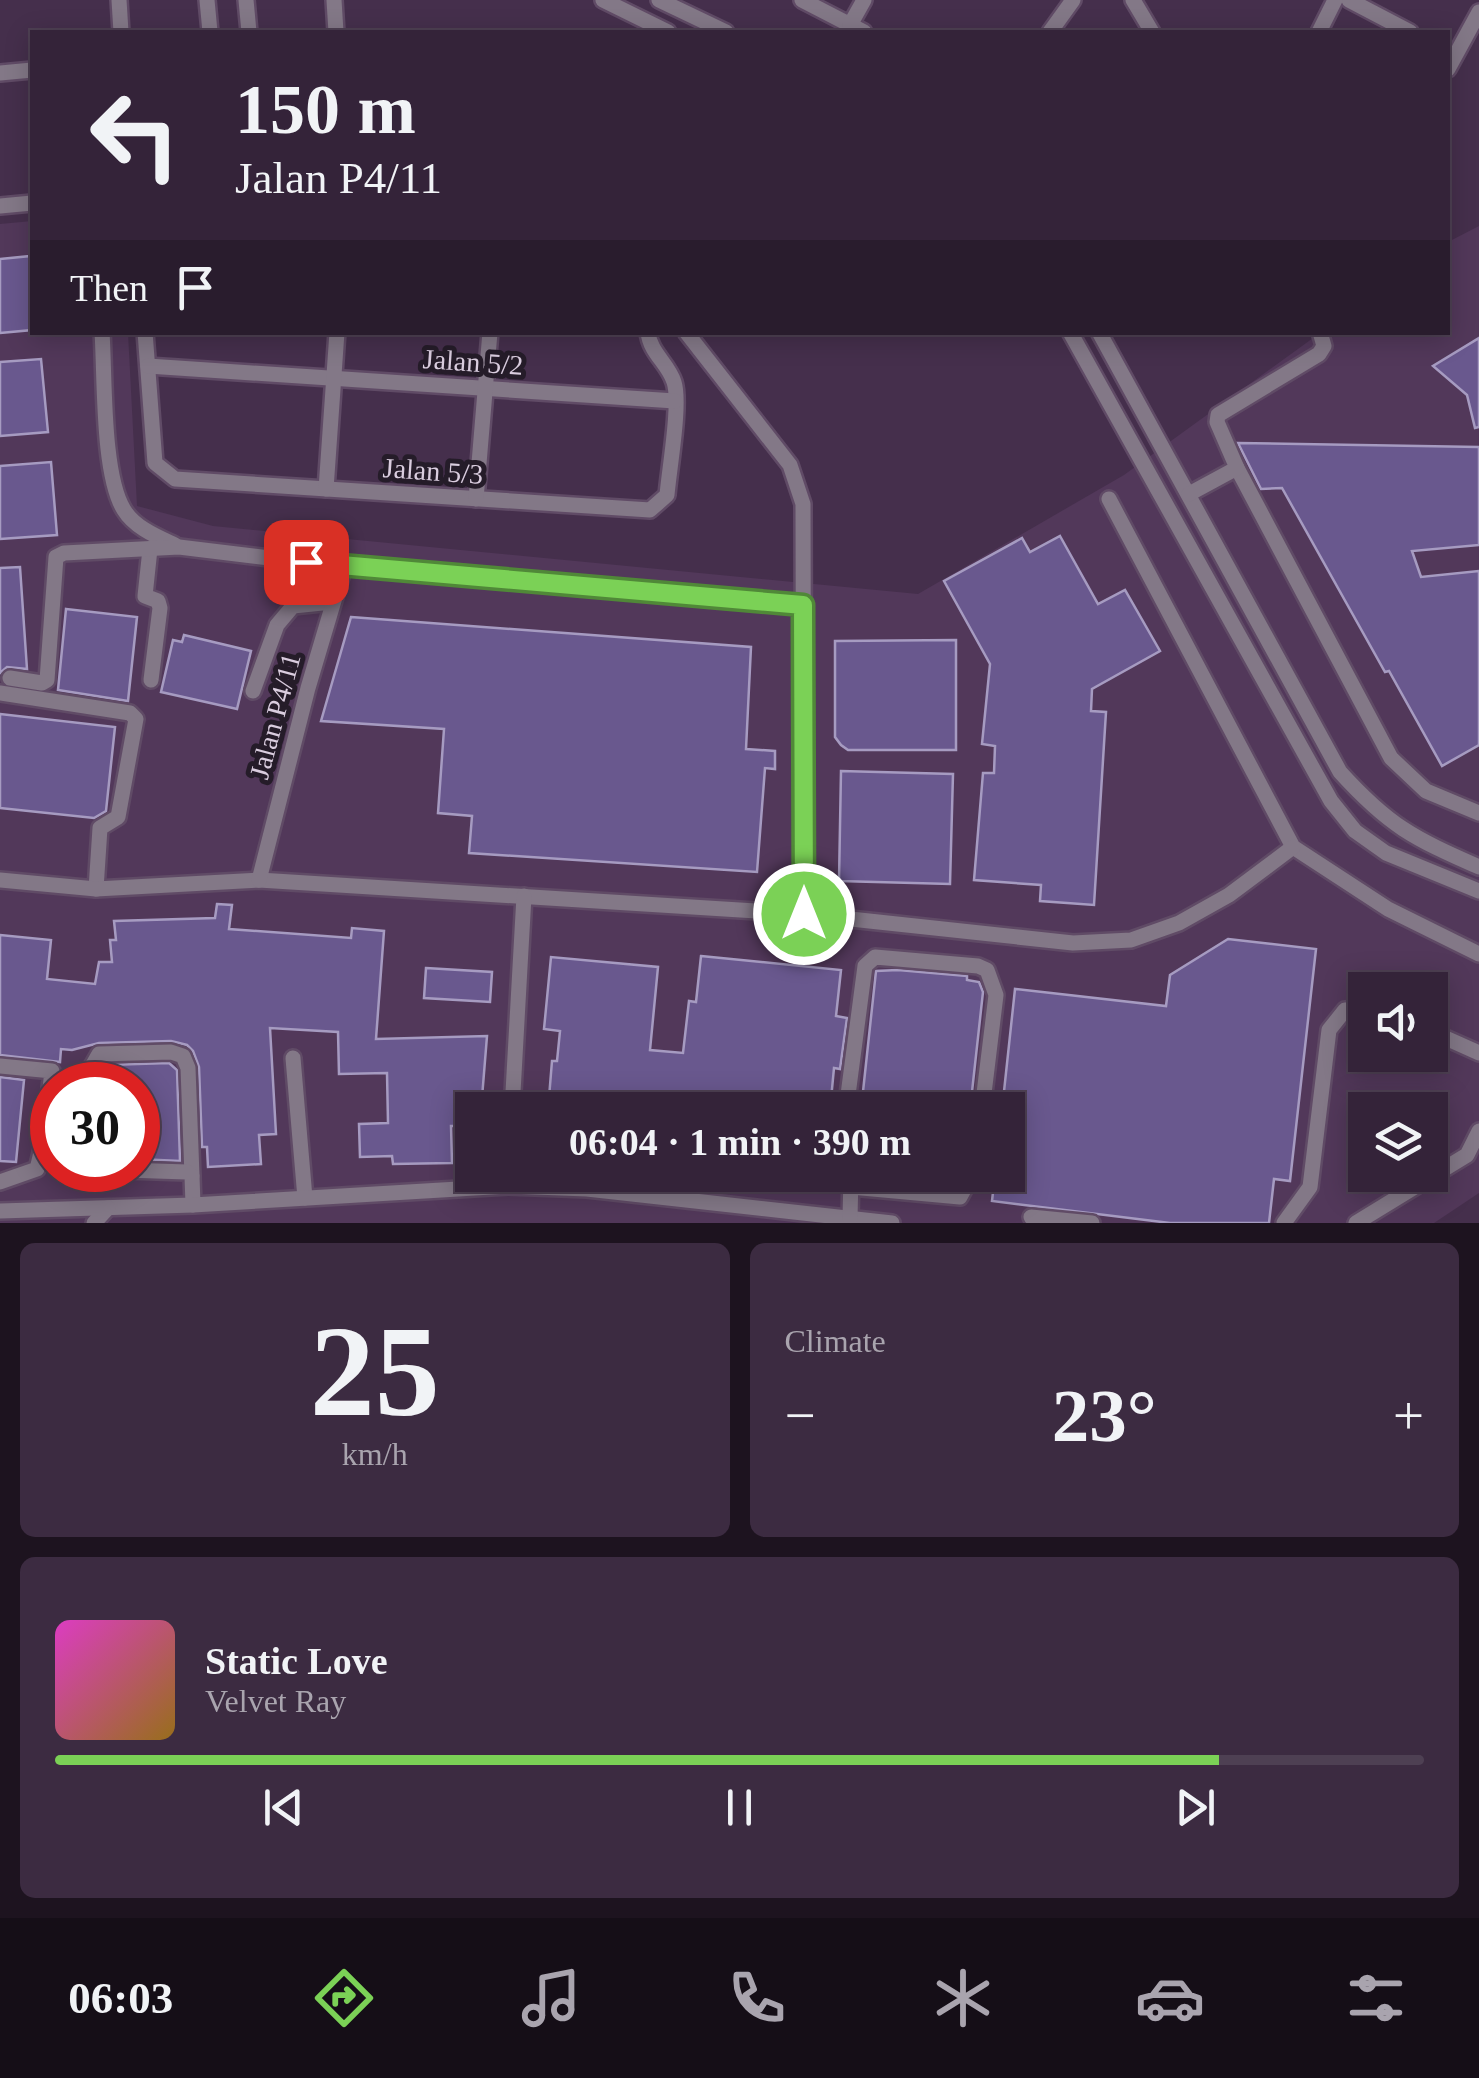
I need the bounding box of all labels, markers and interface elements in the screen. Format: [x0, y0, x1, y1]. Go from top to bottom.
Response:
icon: left [70, 70, 200, 200]
text: 150 m [235, 71, 416, 148]
text: Jalan P4/11 [235, 153, 442, 203]
icon: arrive [168, 260, 223, 315]
text: Then [70, 267, 148, 309]
street label: Jalan 5/2 [422, 343, 524, 381]
street label: Jalan 5/3 [382, 452, 484, 490]
pin [264, 520, 349, 605]
icon: arrive [279, 535, 334, 590]
street label: Jalan P4/11 [243, 650, 307, 782]
position arrow [752, 862, 856, 966]
map controls [1348, 972, 1448, 1192]
button: sound [1348, 972, 1448, 1072]
speed limit sign: 30 [30, 1062, 160, 1192]
button: layers [1348, 1092, 1448, 1192]
text: 06:04 · 1 min · 390 m [569, 1121, 911, 1163]
text: 25 [310, 1299, 440, 1443]
text: Climate [785, 1323, 886, 1359]
text: 23° [1052, 1374, 1157, 1457]
text: − [785, 1385, 816, 1446]
text: + [1393, 1385, 1424, 1446]
text: km/h [342, 1436, 408, 1472]
text: Static Love [205, 1640, 388, 1682]
text: Velvet Ray [205, 1683, 346, 1719]
icon: previous [256, 1780, 311, 1835]
icon: pause [712, 1780, 767, 1835]
icon: next [1168, 1780, 1223, 1835]
icon: directions [309, 1963, 379, 2033]
icon: music [516, 1963, 586, 2033]
icon: phone [722, 1963, 792, 2033]
icon: climate [928, 1963, 998, 2033]
icon: car [1135, 1963, 1205, 2033]
icon: filters [1341, 1963, 1411, 2033]
text: 06:03 [68, 1973, 173, 2023]

